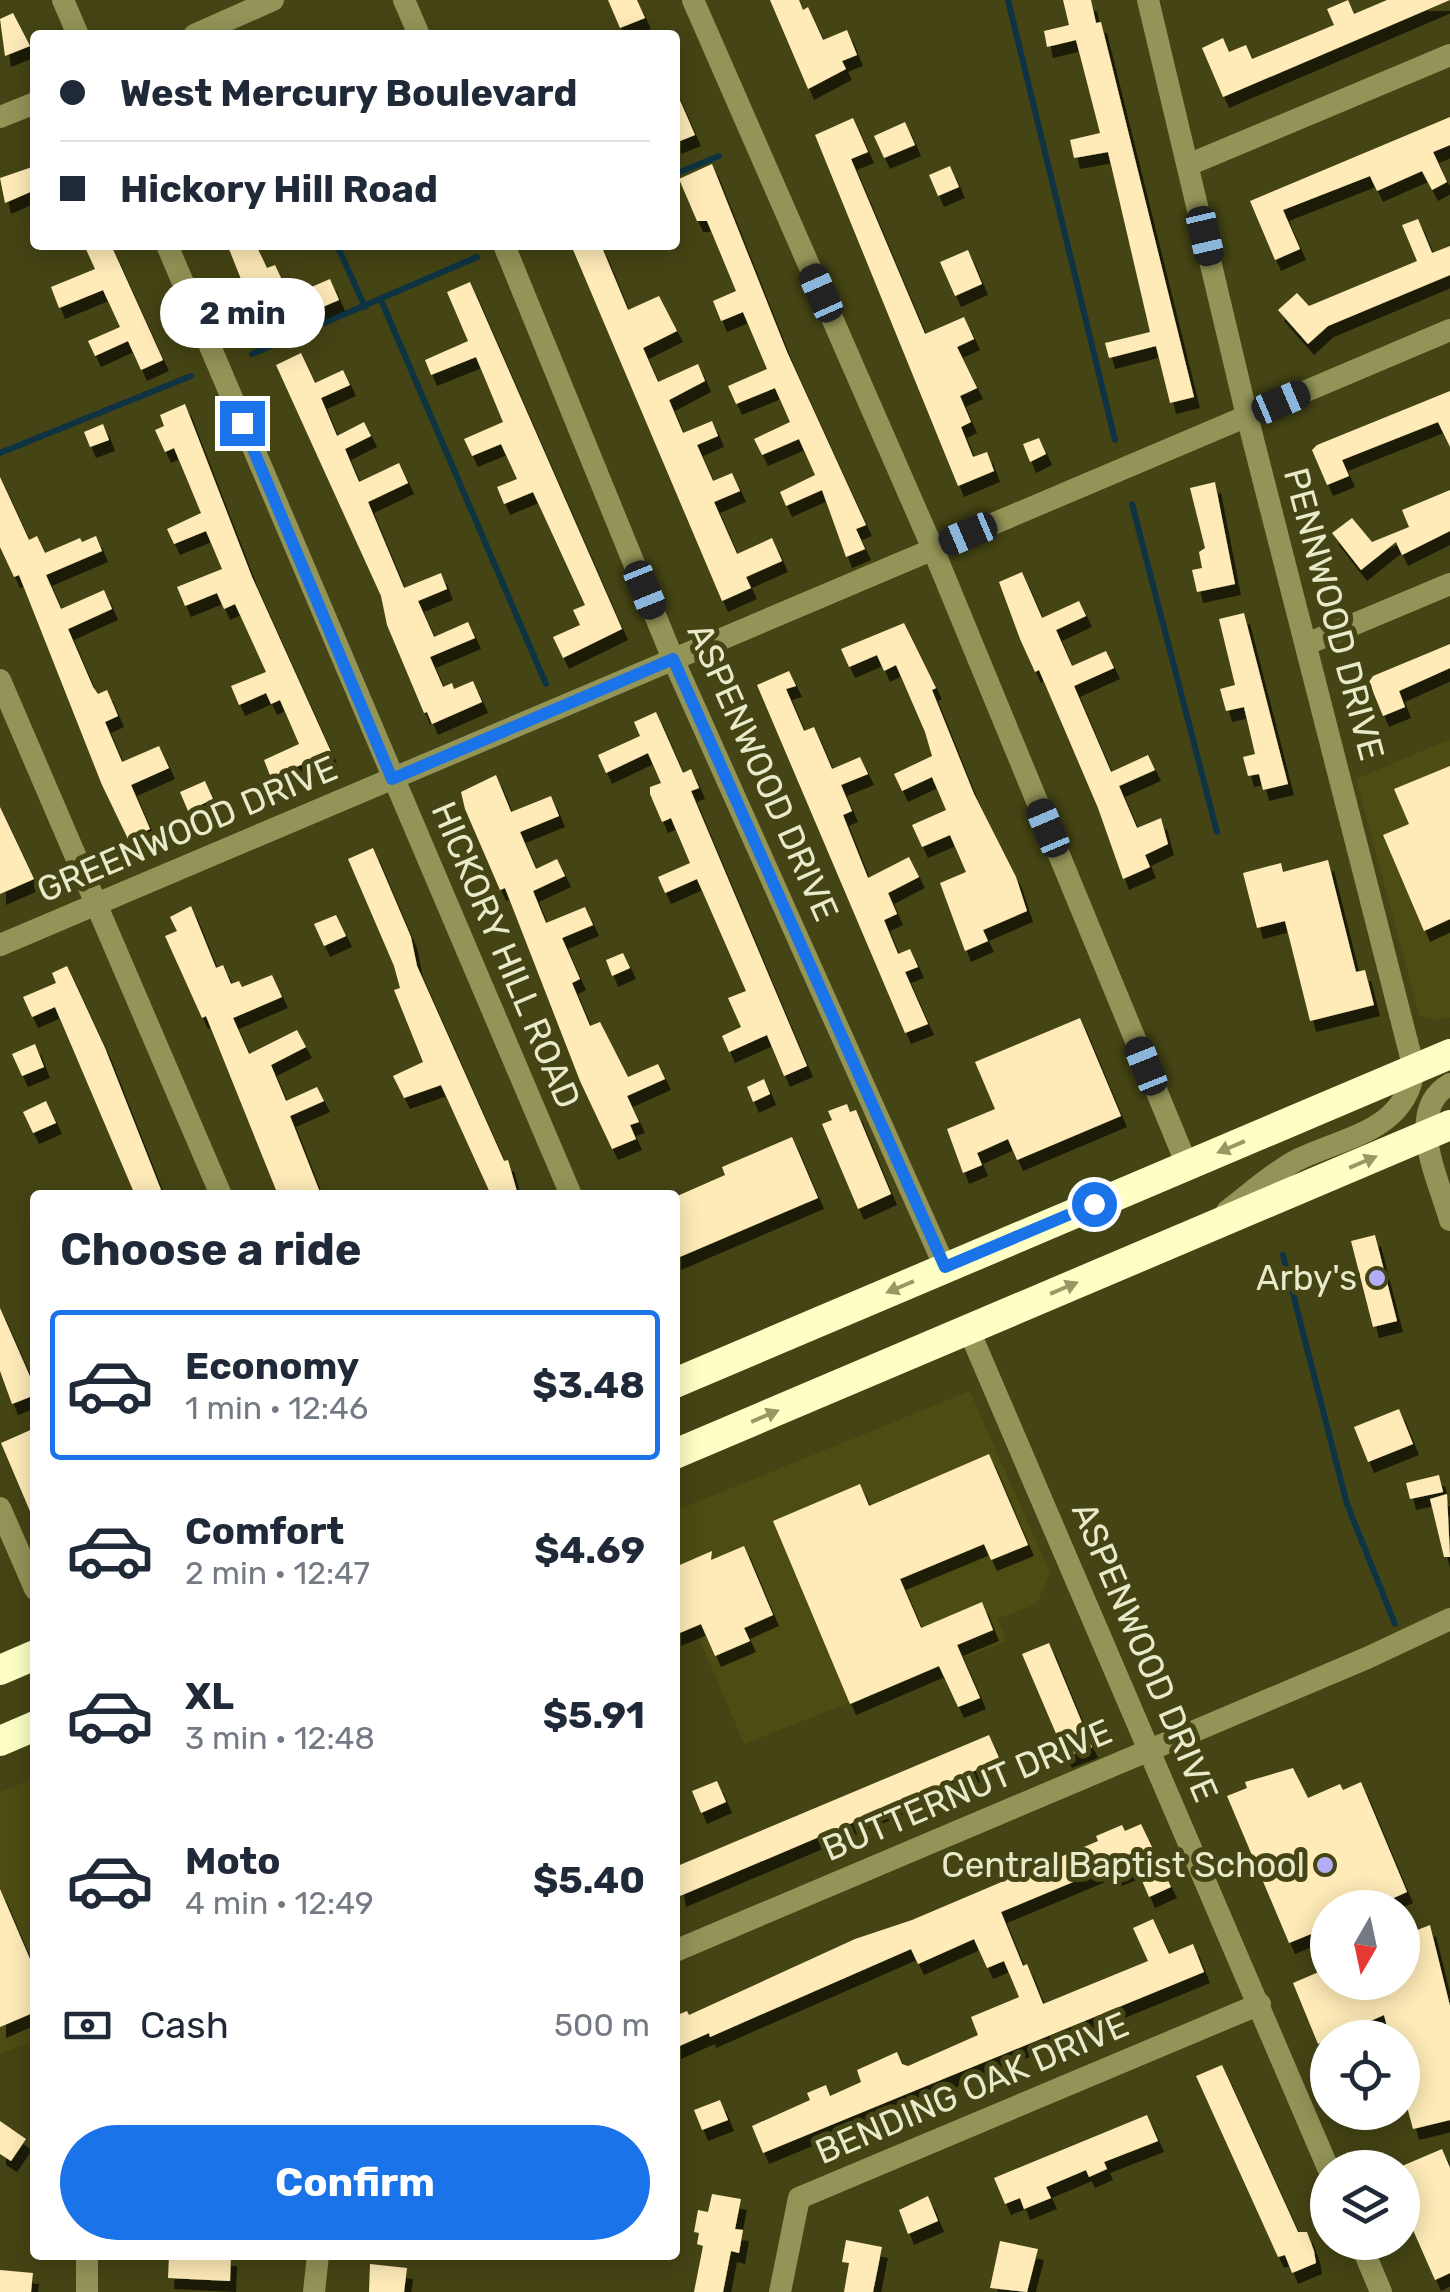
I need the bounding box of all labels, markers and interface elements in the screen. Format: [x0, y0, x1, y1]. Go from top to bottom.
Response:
text: West Mercury Boulevard [120, 70, 577, 116]
text: Hickory Hill Road [120, 166, 438, 212]
car [1184, 203, 1226, 269]
car [795, 259, 847, 327]
callout: 2 min [160, 278, 324, 348]
text: 2 min [199, 294, 286, 332]
car [1248, 376, 1314, 428]
route end [220, 401, 265, 446]
street label: PENNWOOD DRIVE [1275, 463, 1393, 765]
car [935, 508, 1001, 560]
car [620, 557, 670, 623]
street label: ASPENWOOD DRIVE [678, 617, 848, 927]
street label: GREENWOOD DRIVE [31, 747, 343, 911]
street label: HICKORY HILL ROAD [422, 795, 590, 1115]
car [1022, 795, 1074, 861]
car [1121, 1033, 1171, 1099]
one-way arrow [1216, 1139, 1246, 1155]
one-way arrow [1348, 1154, 1378, 1170]
route start [1072, 1182, 1117, 1227]
text: Choose a ride [60, 1223, 362, 1276]
place label: Arby's [1256, 1257, 1357, 1299]
marker: Arby's [1366, 1267, 1388, 1289]
one-way arrow [885, 1279, 915, 1295]
one-way arrow [1049, 1280, 1079, 1296]
icon: car [65, 1340, 155, 1430]
text: Economy [185, 1343, 359, 1389]
text: $3.48 [532, 1362, 645, 1408]
text: 1 min · 12:46 [185, 1389, 368, 1427]
one-way arrow [750, 1408, 780, 1424]
street label: ASPENWOOD DRIVE [1063, 1496, 1227, 1808]
icon: car [65, 1505, 155, 1595]
text: Comfort [185, 1508, 344, 1554]
text: $4.69 [534, 1527, 645, 1573]
text: 2 min · 12:47 [185, 1554, 370, 1592]
icon: car [65, 1670, 155, 1760]
text: XL [185, 1673, 234, 1719]
text: $5.91 [543, 1692, 645, 1738]
street label: BUTTERNUT DRIVE [816, 1710, 1118, 1870]
text: 3 min · 12:48 [185, 1719, 375, 1757]
icon: car [65, 1835, 155, 1925]
text: Moto [185, 1838, 281, 1884]
place label: Central Baptist School [941, 1844, 1305, 1886]
marker: Central Baptist School [1314, 1854, 1336, 1876]
text: $5.40 [533, 1857, 645, 1903]
text: 4 min · 12:49 [185, 1884, 374, 1922]
north arrow [1310, 1890, 1420, 2000]
map controls [1310, 1890, 1420, 2260]
icon: cash [60, 1998, 115, 2053]
text: Cash [140, 2002, 229, 2048]
street label: BENDING OAK DRIVE [809, 2003, 1135, 2173]
text: 500 m [554, 2006, 650, 2044]
button: locate [1310, 2020, 1420, 2130]
button: Confirm [60, 2125, 650, 2240]
button: layers [1310, 2150, 1420, 2260]

